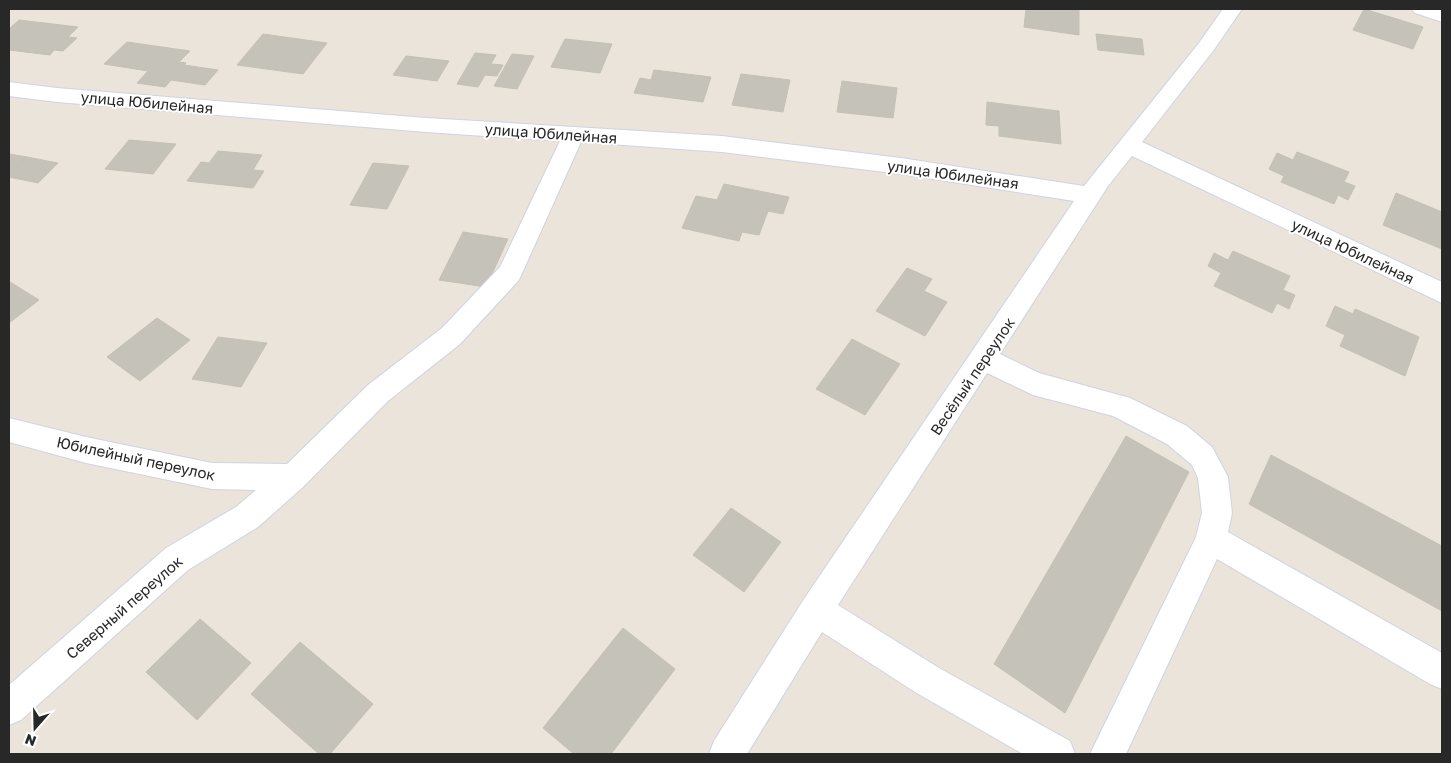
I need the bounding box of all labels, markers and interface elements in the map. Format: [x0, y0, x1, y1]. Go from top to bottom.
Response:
street label: улица Юбилейная [80, 87, 214, 117]
street label: улица Юбилейная [484, 119, 618, 147]
street label: улица Юбилейная [886, 156, 1020, 192]
street label: улица Юбилейная [1289, 215, 1417, 287]
street label: Весёлый переулок [926, 313, 1018, 438]
street label: Юбилейный переулок [55, 432, 217, 484]
street label: Северный переулок [62, 551, 186, 662]
north arrow [10, 703, 60, 753]
text: N [22, 731, 38, 750]

